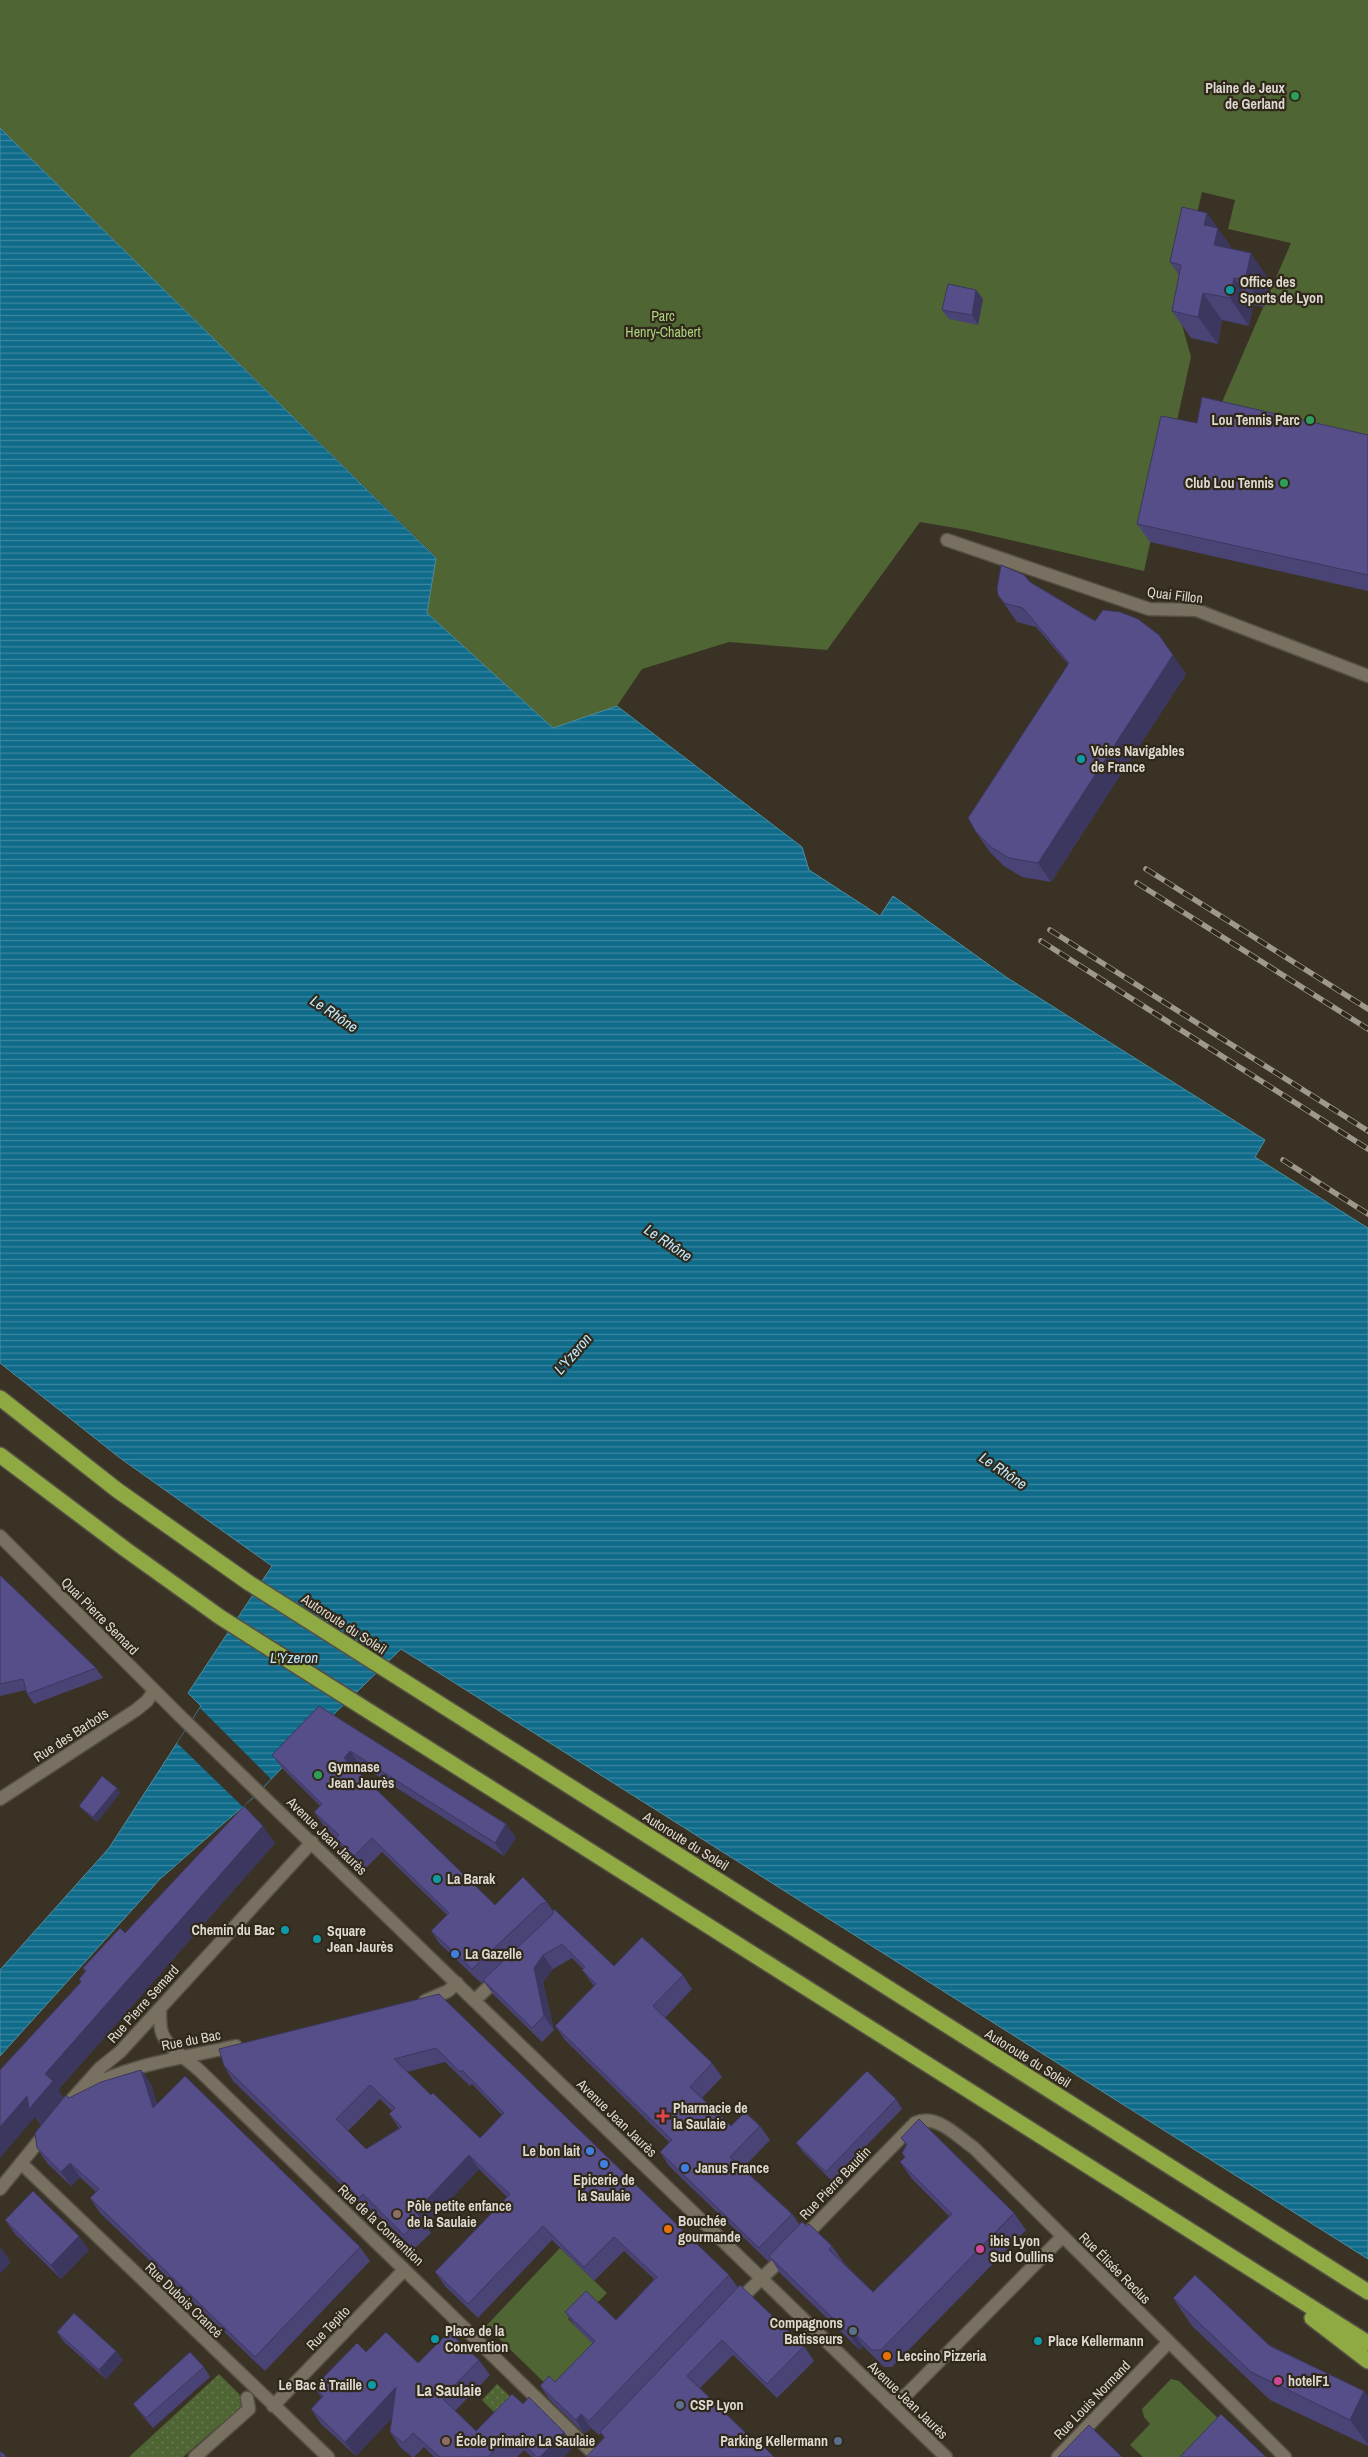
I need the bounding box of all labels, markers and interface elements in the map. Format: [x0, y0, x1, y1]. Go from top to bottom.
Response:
place label: Plaine de Jeux de Gerland [1205, 79, 1286, 113]
marker: Plaine de Jeux de Gerland [1289, 90, 1301, 102]
place label: Office des Sports de Lyon [1240, 273, 1323, 307]
marker: Office des Sports de Lyon [1224, 284, 1236, 296]
park label: Parc Henry-Chabert [625, 307, 701, 341]
place label: Lou Tennis Parc [1212, 411, 1300, 429]
marker: Lou Tennis Parc [1304, 414, 1316, 426]
place label: Club Lou Tennis [1185, 474, 1274, 492]
marker: Club Lou Tennis [1278, 477, 1290, 489]
street label: Quai Fillon [1146, 583, 1204, 607]
place label: Voies Navigables de France [1091, 742, 1185, 776]
marker: Voies Navigables de France [1075, 753, 1087, 765]
water label: Le Rhône [306, 990, 362, 1037]
water label: Le Rhône [640, 1219, 696, 1266]
water label: L'Yzeron [549, 1328, 596, 1379]
water label: Le Rhône [975, 1447, 1031, 1494]
street label: Quai Pierre Semard [57, 1573, 143, 1659]
street label: Autoroute du Soleil [297, 1589, 390, 1658]
water label: L'Yzeron [270, 1647, 318, 1668]
street label: Rue des Barbots [30, 1704, 112, 1766]
place label: Gymnase Jean Jaurès [328, 1758, 394, 1792]
marker: Gymnase Jean Jaurès [312, 1769, 324, 1781]
street label: Avenue Jean Jaurès [282, 1793, 371, 1879]
street label: Autoroute du Soleil [639, 1807, 732, 1875]
place label: La Barak [447, 1870, 496, 1888]
marker: La Barak [431, 1873, 443, 1885]
place label: Chemin du Bac [191, 1921, 275, 1939]
place label: Square Jean Jaurès [327, 1922, 393, 1956]
marker: Chemin du Bac [279, 1924, 291, 1936]
marker: Square Jean Jaurès [311, 1933, 323, 1945]
place label: La Gazelle [465, 1945, 522, 1963]
marker: La Gazelle [449, 1948, 461, 1960]
street label: Rue Pierre Semard [103, 1961, 183, 2047]
street label: Autoroute du Soleil [981, 2024, 1074, 2092]
street label: Rue du Bac [160, 2025, 222, 2055]
street label: Avenue Jean Jaurès [572, 2075, 661, 2161]
place label: Pharmacie de la Saulaie [673, 2099, 748, 2133]
marker: Pharmacie de la Saulaie [657, 2110, 669, 2122]
place label: Le bon lait [523, 2142, 580, 2160]
street label: Rue Pierre Baudin [795, 2143, 875, 2223]
marker: Le bon lait [584, 2145, 596, 2157]
marker: Epicerie de la Saulaie [598, 2158, 610, 2170]
place label: Janus France [695, 2159, 769, 2177]
marker: Janus France [679, 2162, 691, 2174]
place label: Epicerie de la Saulaie [573, 2171, 635, 2205]
street label: Rue de la Convention [334, 2181, 428, 2269]
place label: Pôle petite enfance de la Saulaie [407, 2197, 512, 2231]
marker: Pôle petite enfance de la Saulaie [391, 2208, 403, 2220]
place label: Bouchée gourmande [678, 2212, 741, 2246]
marker: Bouchée gourmande [662, 2223, 674, 2235]
street label: Rue Élisée Reclus [1075, 2228, 1155, 2308]
place label: ibis Lyon Sud Oullins [990, 2232, 1054, 2266]
marker: ibis Lyon Sud Oullins [974, 2243, 986, 2255]
street label: Rue Dubois Crancé [141, 2259, 227, 2341]
street label: Rue Tepito [302, 2302, 354, 2354]
place label: Compagnons Batisseurs [770, 2314, 843, 2348]
place label: Place de la Convention [445, 2322, 508, 2356]
marker: Compagnons Batisseurs [847, 2325, 859, 2337]
place label: Place Kellermann [1048, 2332, 1144, 2350]
marker: Place de la Convention [429, 2333, 441, 2345]
marker: Place Kellermann [1032, 2335, 1044, 2347]
place label: Leccino Pizzeria [897, 2347, 987, 2365]
marker: Leccino Pizzeria [881, 2350, 893, 2362]
street label: Avenue Jean Jaurès [863, 2357, 952, 2443]
street label: Rue Louis Normand [1050, 2357, 1134, 2443]
place label: hotelF1 [1288, 2372, 1329, 2390]
marker: hotelF1 [1272, 2375, 1284, 2387]
place label: Le Bac à Traille [278, 2376, 362, 2394]
marker: Le Bac à Traille [366, 2379, 378, 2391]
district label: La Saulaie [417, 2379, 481, 2401]
place label: CSP Lyon [690, 2396, 744, 2414]
marker: CSP Lyon [674, 2399, 686, 2411]
place label: École primaire La Saulaie [456, 2432, 595, 2450]
place label: Parking Kellermann [720, 2432, 828, 2450]
marker: École primaire La Saulaie [440, 2435, 452, 2447]
marker: Parking Kellermann [832, 2435, 844, 2447]

